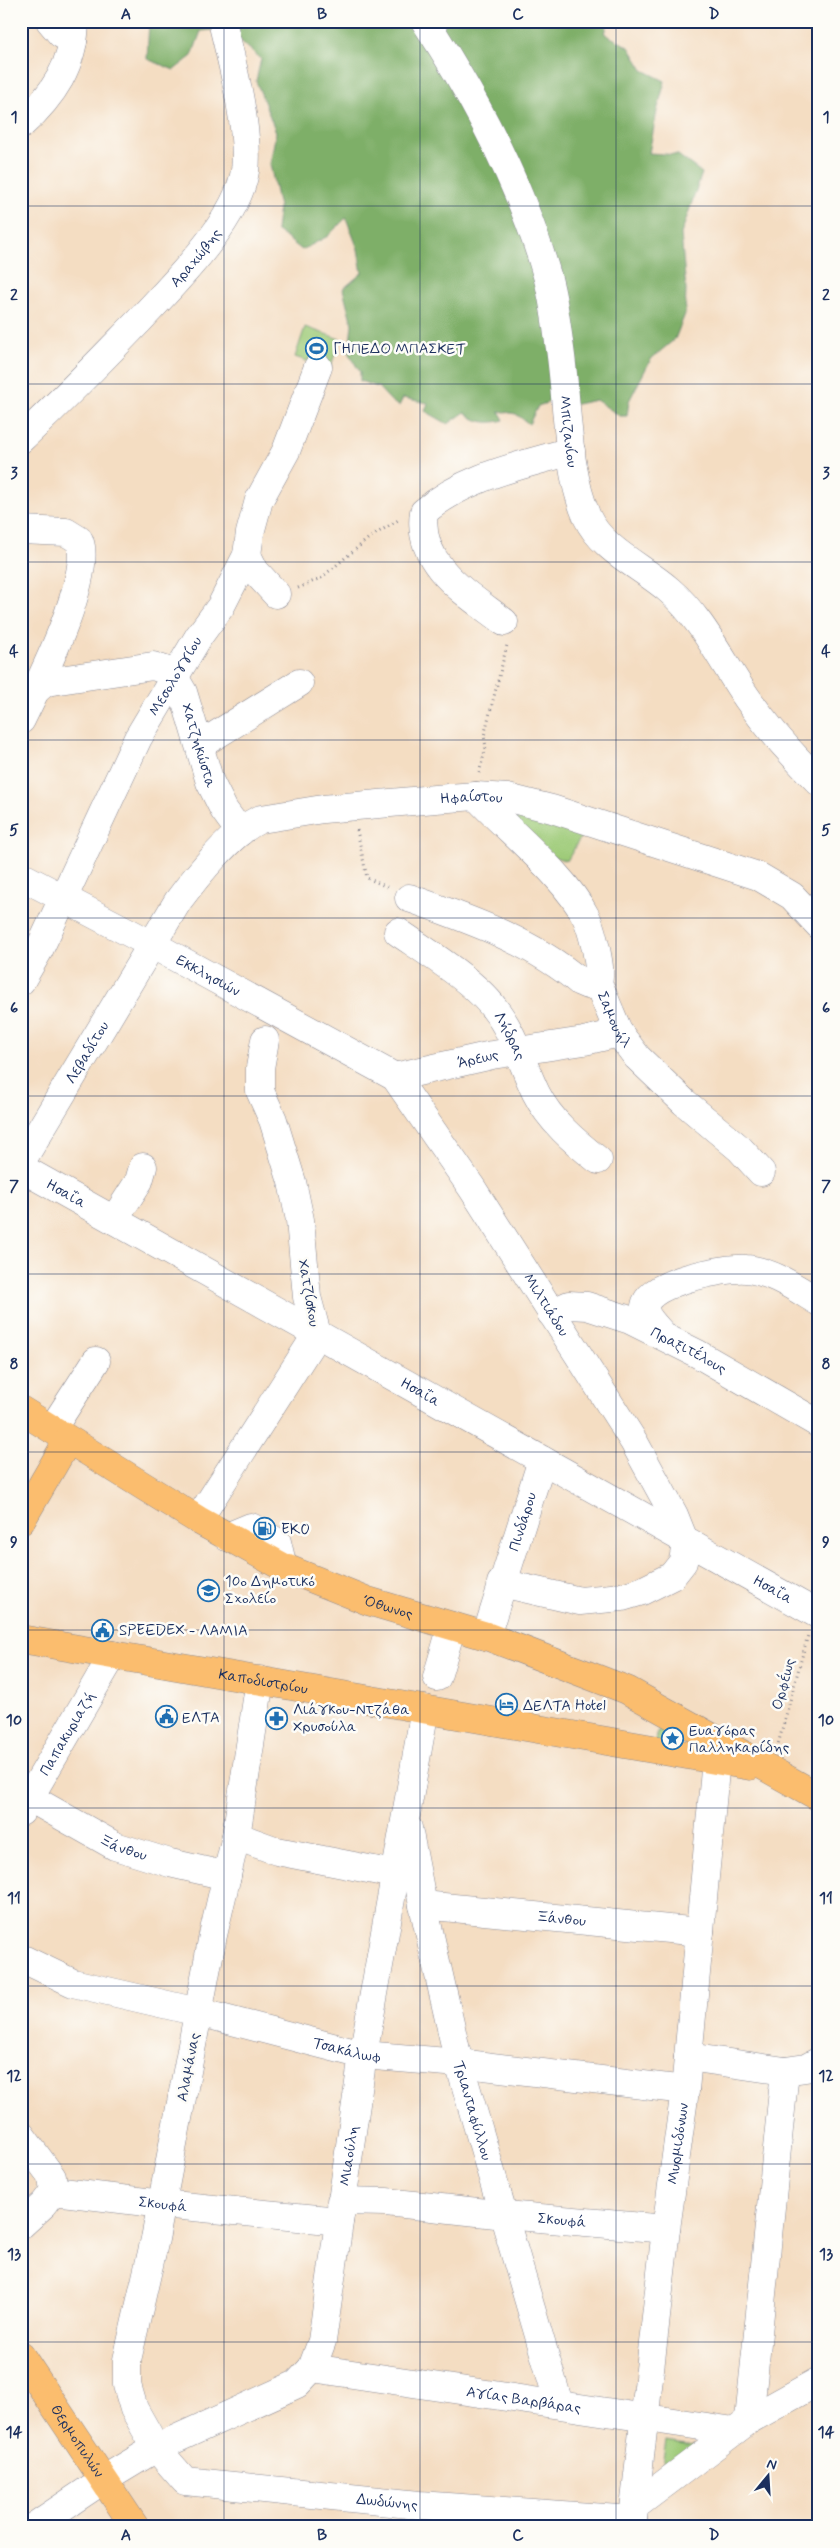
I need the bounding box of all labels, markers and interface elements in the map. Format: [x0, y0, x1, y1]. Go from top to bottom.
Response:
text: A [121, 4, 131, 25]
text: B [317, 4, 327, 25]
text: C [512, 4, 524, 25]
text: D [708, 4, 720, 25]
text: 1 [10, 107, 18, 128]
text: 1 [822, 107, 830, 128]
street label: Αραχώβης [166, 224, 227, 292]
text: 2 [10, 285, 18, 306]
text: 2 [822, 285, 830, 306]
sports icon: ΓΗΠΕΔΟ ΜΠΑΣΚΕΤ [305, 336, 329, 360]
place label: ΓΗΠΕΔΟ ΜΠΑΣΚΕΤ [333, 339, 466, 359]
street label: Μπιζανίου [554, 395, 582, 469]
text: 3 [10, 463, 18, 484]
text: 3 [822, 463, 830, 484]
street label: Μεσολογγίου [144, 633, 208, 720]
text: 4 [9, 641, 19, 662]
text: 4 [821, 641, 831, 662]
street label: Χατζηκώστα [176, 701, 221, 792]
street label: Ηφαίστου [439, 787, 503, 810]
text: 5 [9, 820, 19, 841]
text: 5 [821, 820, 831, 841]
street label: Εκκλησιών [172, 951, 244, 1002]
street label: Σαμουήλ [592, 989, 636, 1053]
text: 6 [10, 998, 18, 1019]
text: 6 [822, 998, 830, 1019]
street label: Λήδρας [489, 1008, 530, 1064]
street label: Λεβαδίτου [61, 1018, 115, 1088]
street label: Άρεως [456, 1045, 500, 1074]
street label: Ησαΐα [42, 1175, 90, 1214]
text: 7 [9, 1176, 19, 1197]
text: 7 [821, 1176, 831, 1197]
street label: Χατζίσκου [292, 1258, 324, 1329]
street label: Μιλτιάδου [518, 1270, 573, 1341]
street label: Πραξιτέλους [647, 1323, 730, 1380]
text: 8 [9, 1354, 19, 1375]
text: 8 [821, 1354, 831, 1375]
street label: Ησαΐα [397, 1374, 444, 1412]
street label: Πινδάρου [505, 1490, 542, 1554]
fuel station icon: EKO [253, 1517, 277, 1541]
place label: EKO [281, 1520, 310, 1540]
text: 9 [10, 1532, 18, 1553]
text: 9 [822, 1532, 830, 1553]
street label: Ησαΐα [749, 1571, 796, 1609]
place label: 10ο Δημοτικό Σχολείο [225, 1572, 315, 1609]
school or university icon: 10ο Δημοτικό Σχολείο [197, 1578, 221, 1602]
street label: Όθωνος [360, 1591, 416, 1625]
public building icon: SPEEDEX - ΛΑΜΙΑ [91, 1618, 115, 1642]
place label: SPEEDEX - ΛΑΜΙΑ [119, 1621, 248, 1641]
street label: Ορφέως [768, 1656, 801, 1712]
street label: Καποδιστρίου [217, 1665, 310, 1700]
street label: Παπακυριαζή [35, 1688, 100, 1780]
hotel icon: ΔΕΛΤΑ Hotel [495, 1693, 519, 1717]
place label: ΔΕΛΤΑ Hotel [523, 1696, 606, 1716]
place label: Λιάγκου-Ντζάθα Χρυσούλα [293, 1700, 410, 1737]
public building icon: ΕΛΤΑ [154, 1705, 178, 1729]
pharmacy icon: Λιάγκου-Ντζάθα Χρυσούλα [265, 1706, 289, 1730]
place label: ΕΛΤΑ [182, 1708, 220, 1728]
text: 10 [6, 1710, 22, 1731]
text: 10 [818, 1710, 834, 1731]
place label: Ευαγόρας Παλληκαρίδης [689, 1721, 790, 1758]
place icon: Ευαγόρας Παλληκαρίδης [661, 1727, 685, 1751]
street label: Ξάνθου [95, 1830, 150, 1866]
text: 11 [7, 1888, 21, 1909]
text: 11 [819, 1888, 833, 1909]
street label: Ξάνθου [536, 1907, 587, 1932]
street label: Αλαμάνας [173, 2031, 206, 2103]
street label: Τσακάλωφ [310, 2033, 382, 2067]
street label: Τριανταφύλλου [448, 2059, 496, 2163]
text: 12 [6, 2066, 22, 2087]
text: 12 [818, 2066, 834, 2087]
street label: Μυρμιδόνων [663, 2101, 694, 2186]
street label: Μιαούλη [335, 2124, 364, 2187]
street label: Σκουφά [137, 2192, 189, 2217]
street label: Σκουφά [537, 2209, 588, 2233]
text: 13 [7, 2244, 21, 2265]
text: 13 [819, 2244, 833, 2265]
street label: Αγίας Βαρβάρας [465, 2382, 583, 2419]
street label: Θερμοπυλών [45, 2401, 109, 2482]
text: 14 [6, 2422, 23, 2443]
text: 14 [818, 2422, 835, 2443]
north arrow [742, 2450, 792, 2500]
text: N [764, 2455, 779, 2475]
street label: Δωδώνης [355, 2490, 419, 2516]
text: A [121, 2525, 131, 2546]
text: B [317, 2525, 327, 2546]
text: C [512, 2525, 524, 2546]
text: D [708, 2525, 720, 2546]

